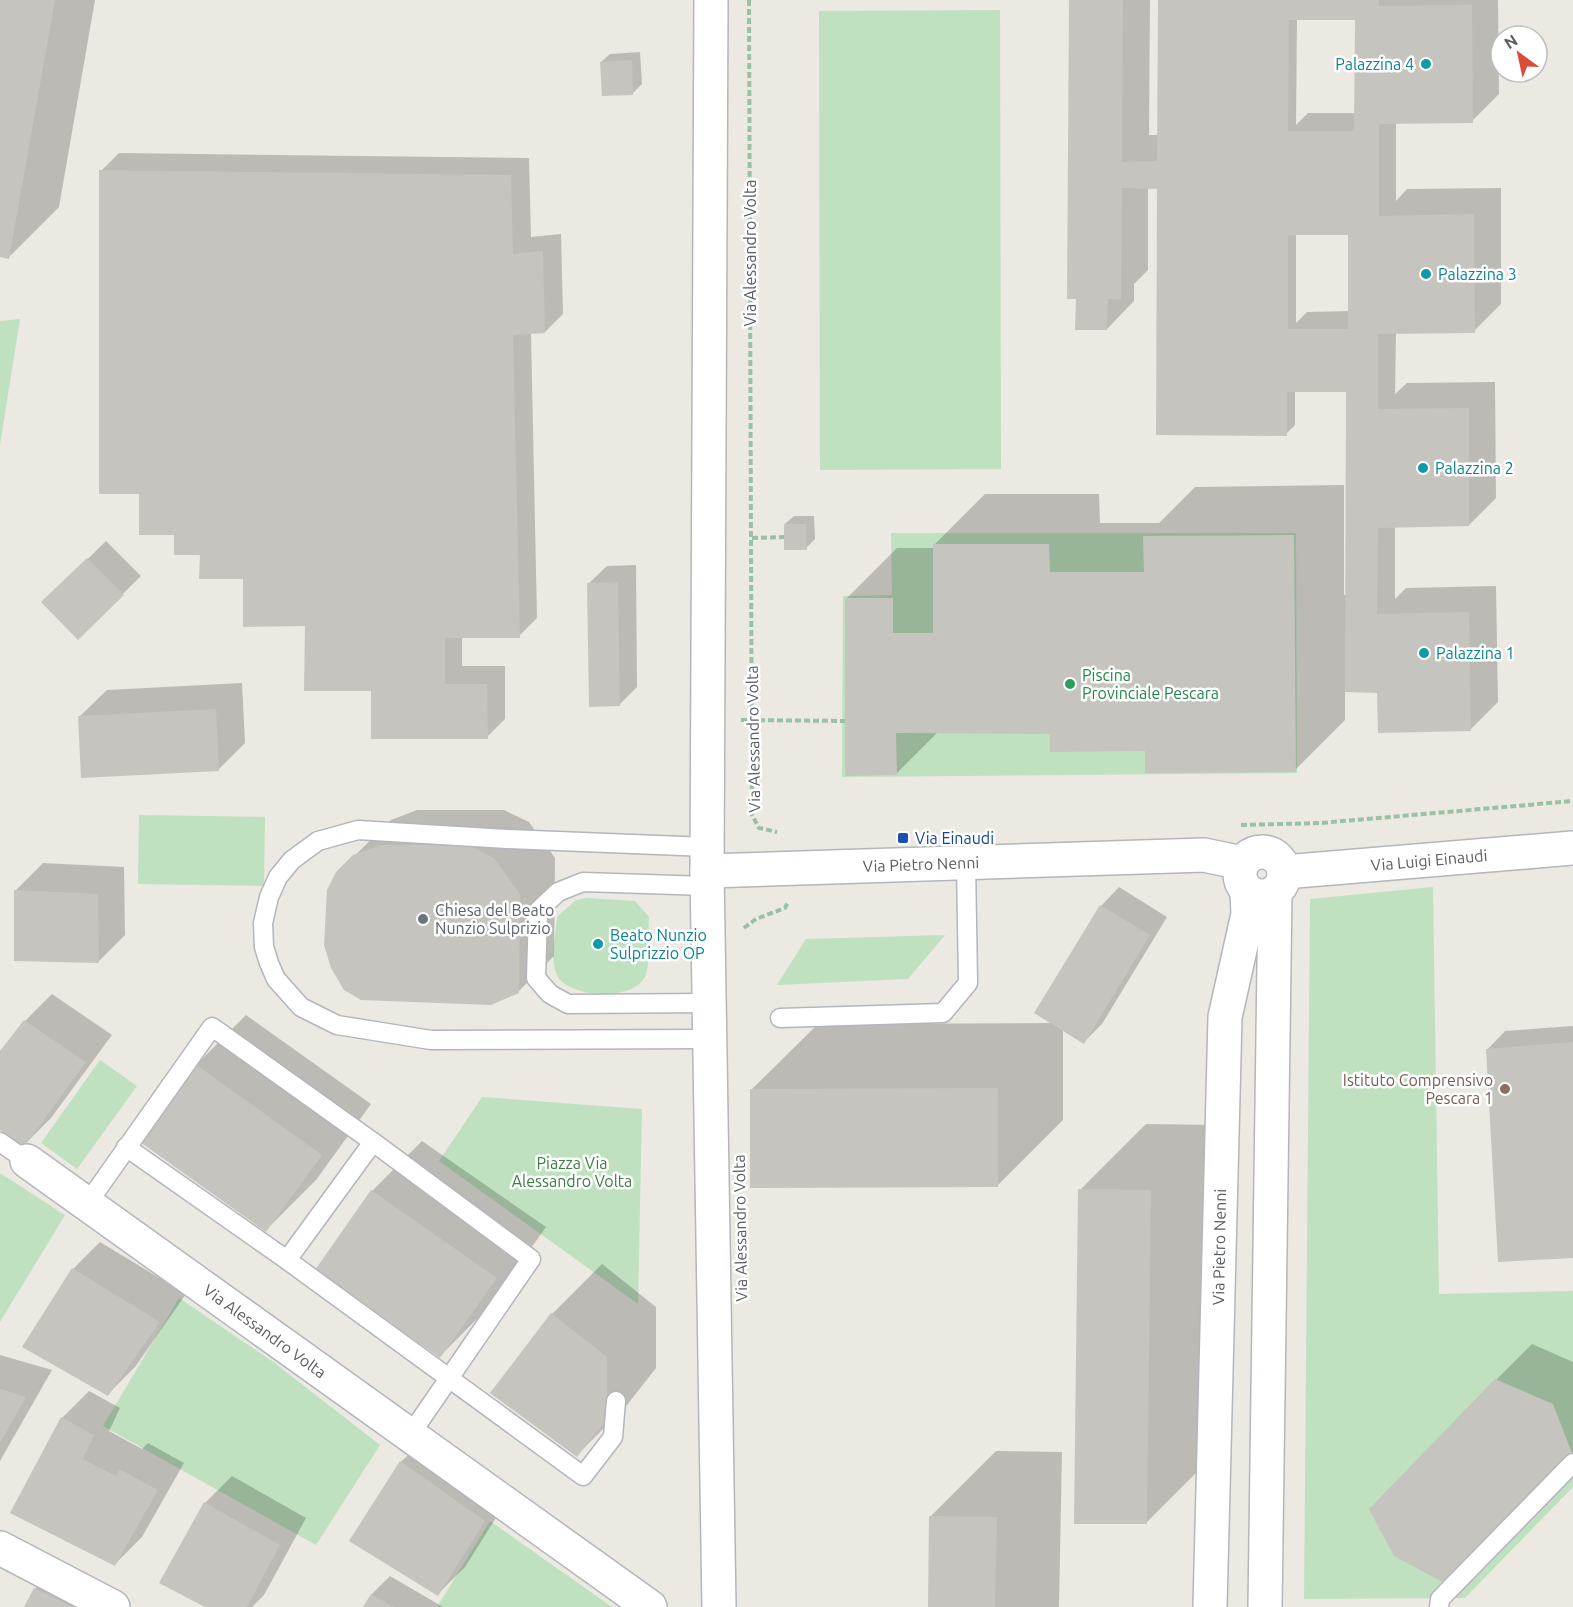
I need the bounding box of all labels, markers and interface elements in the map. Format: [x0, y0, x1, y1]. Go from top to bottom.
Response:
north arrow [1489, 24, 1549, 84]
text: N [1501, 31, 1521, 52]
place label: Palazzina 4 [1335, 55, 1414, 73]
marker: Palazzina 4 [1419, 57, 1433, 71]
street label: Via Alessandro Volta [741, 179, 759, 327]
place label: Palazzina 3 [1438, 265, 1517, 283]
marker: Palazzina 3 [1419, 267, 1433, 281]
place label: Palazzina 2 [1435, 459, 1514, 477]
marker: Palazzina 2 [1416, 461, 1430, 475]
place label: Palazzina 1 [1436, 644, 1515, 662]
marker: Palazzina 1 [1417, 646, 1431, 660]
street label: Via Alessandro Volta [743, 665, 763, 813]
place label: Piscina Provinciale Pescara [1082, 666, 1219, 702]
marker: Piscina Provinciale Pescara [1063, 677, 1077, 691]
place label: Via Einaudi [915, 829, 994, 847]
marker: Via Einaudi [896, 831, 910, 845]
street label: Via Luigi Einaudi [1370, 846, 1488, 874]
street label: Via Pietro Nenni [862, 853, 980, 875]
place label: Chiesa del Beato Nunzio Sulprizio [435, 901, 554, 937]
marker: Chiesa del Beato Nunzio Sulprizio [416, 912, 430, 926]
place label: Beato Nunzio Sulprizzio OP [610, 926, 707, 962]
marker: Beato Nunzio Sulprizzio OP [591, 937, 605, 951]
place label: Istituto Comprensivo Pescara 1 [1343, 1071, 1493, 1107]
marker: Istituto Comprensivo Pescara 1 [1498, 1082, 1512, 1096]
park label: Piazza Via Alessandro Volta [512, 1154, 632, 1190]
street label: Via Alessandro Volta [730, 1154, 750, 1302]
street label: Via Pietro Nenni [1209, 1189, 1229, 1305]
street label: Via Alessandro Volta [200, 1280, 330, 1382]

